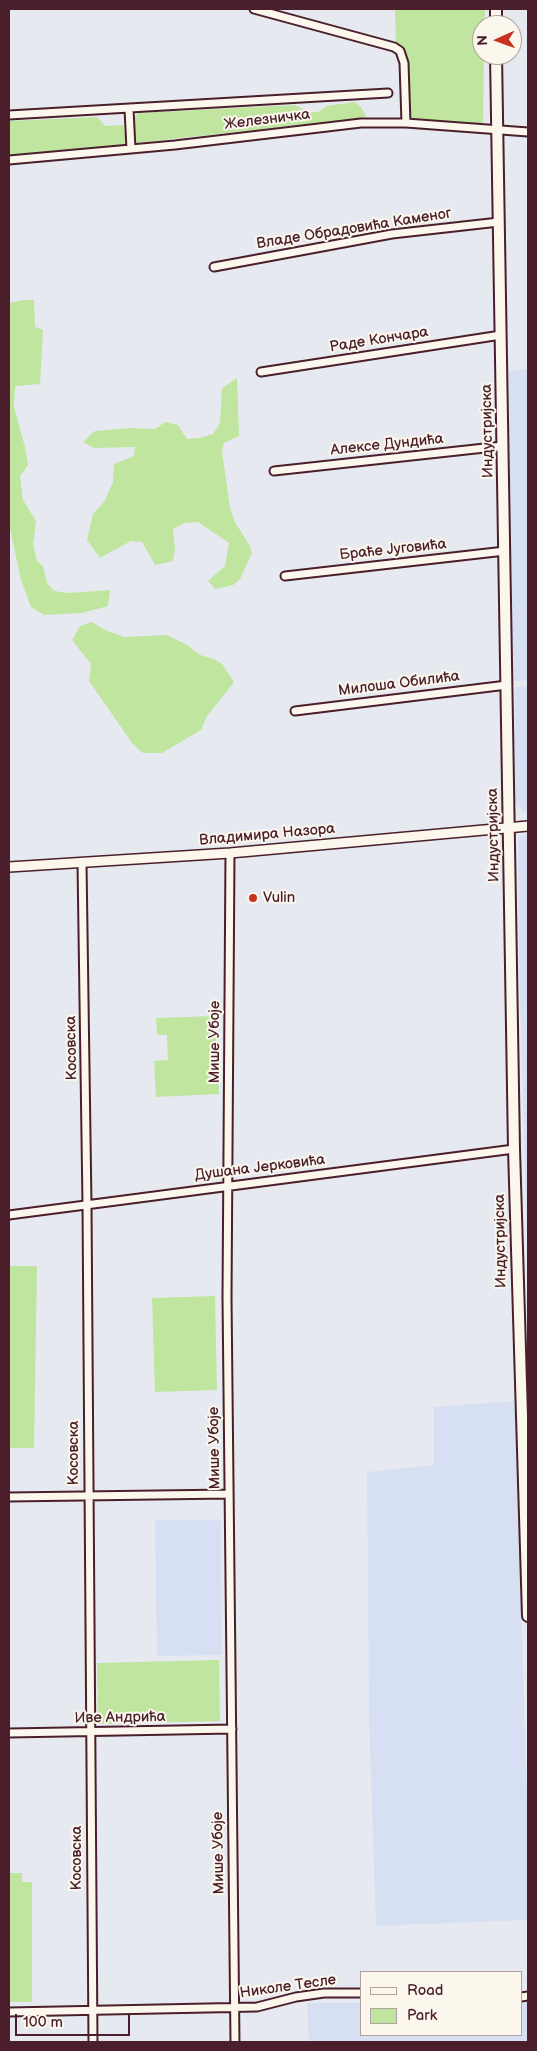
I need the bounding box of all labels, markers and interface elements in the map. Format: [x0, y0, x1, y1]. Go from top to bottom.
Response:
north arrow [472, 15, 522, 65]
text: N [474, 35, 491, 46]
street label: Железничка [223, 106, 311, 134]
street label: Владе Обрадовића Каменог [255, 205, 453, 253]
street label: Раде Кончара [328, 323, 430, 357]
street label: Индустријска [478, 384, 498, 478]
street label: Алексе Дундића [330, 430, 444, 460]
street label: Браће Југовића [339, 535, 447, 565]
street label: Милоша Обилића [337, 668, 461, 700]
street label: Индустријска [484, 788, 504, 882]
street label: Владимира Назора [198, 820, 336, 850]
place label: Vulin [263, 889, 295, 907]
marker: Vulin [247, 892, 259, 904]
street label: Мише Убоје [206, 1001, 224, 1083]
street label: Косовска [62, 1016, 82, 1080]
street label: Душана Јерковића [194, 1151, 326, 1185]
street label: Индустријска [491, 1194, 511, 1288]
street label: Мише Убоје [205, 1407, 225, 1489]
street label: Косовска [65, 1421, 83, 1485]
street label: Иве Андрића [74, 1708, 166, 1728]
street label: Мише Убоје [209, 1812, 229, 1894]
street label: Косовска [68, 1826, 86, 1890]
street label: Николе Тесле [239, 1971, 337, 2003]
legend [360, 1971, 522, 2036]
text: Road [407, 1981, 443, 2000]
scale bar [18, 2004, 132, 2036]
text: Park [407, 2006, 437, 2025]
text: 100 m [23, 2013, 63, 2032]

